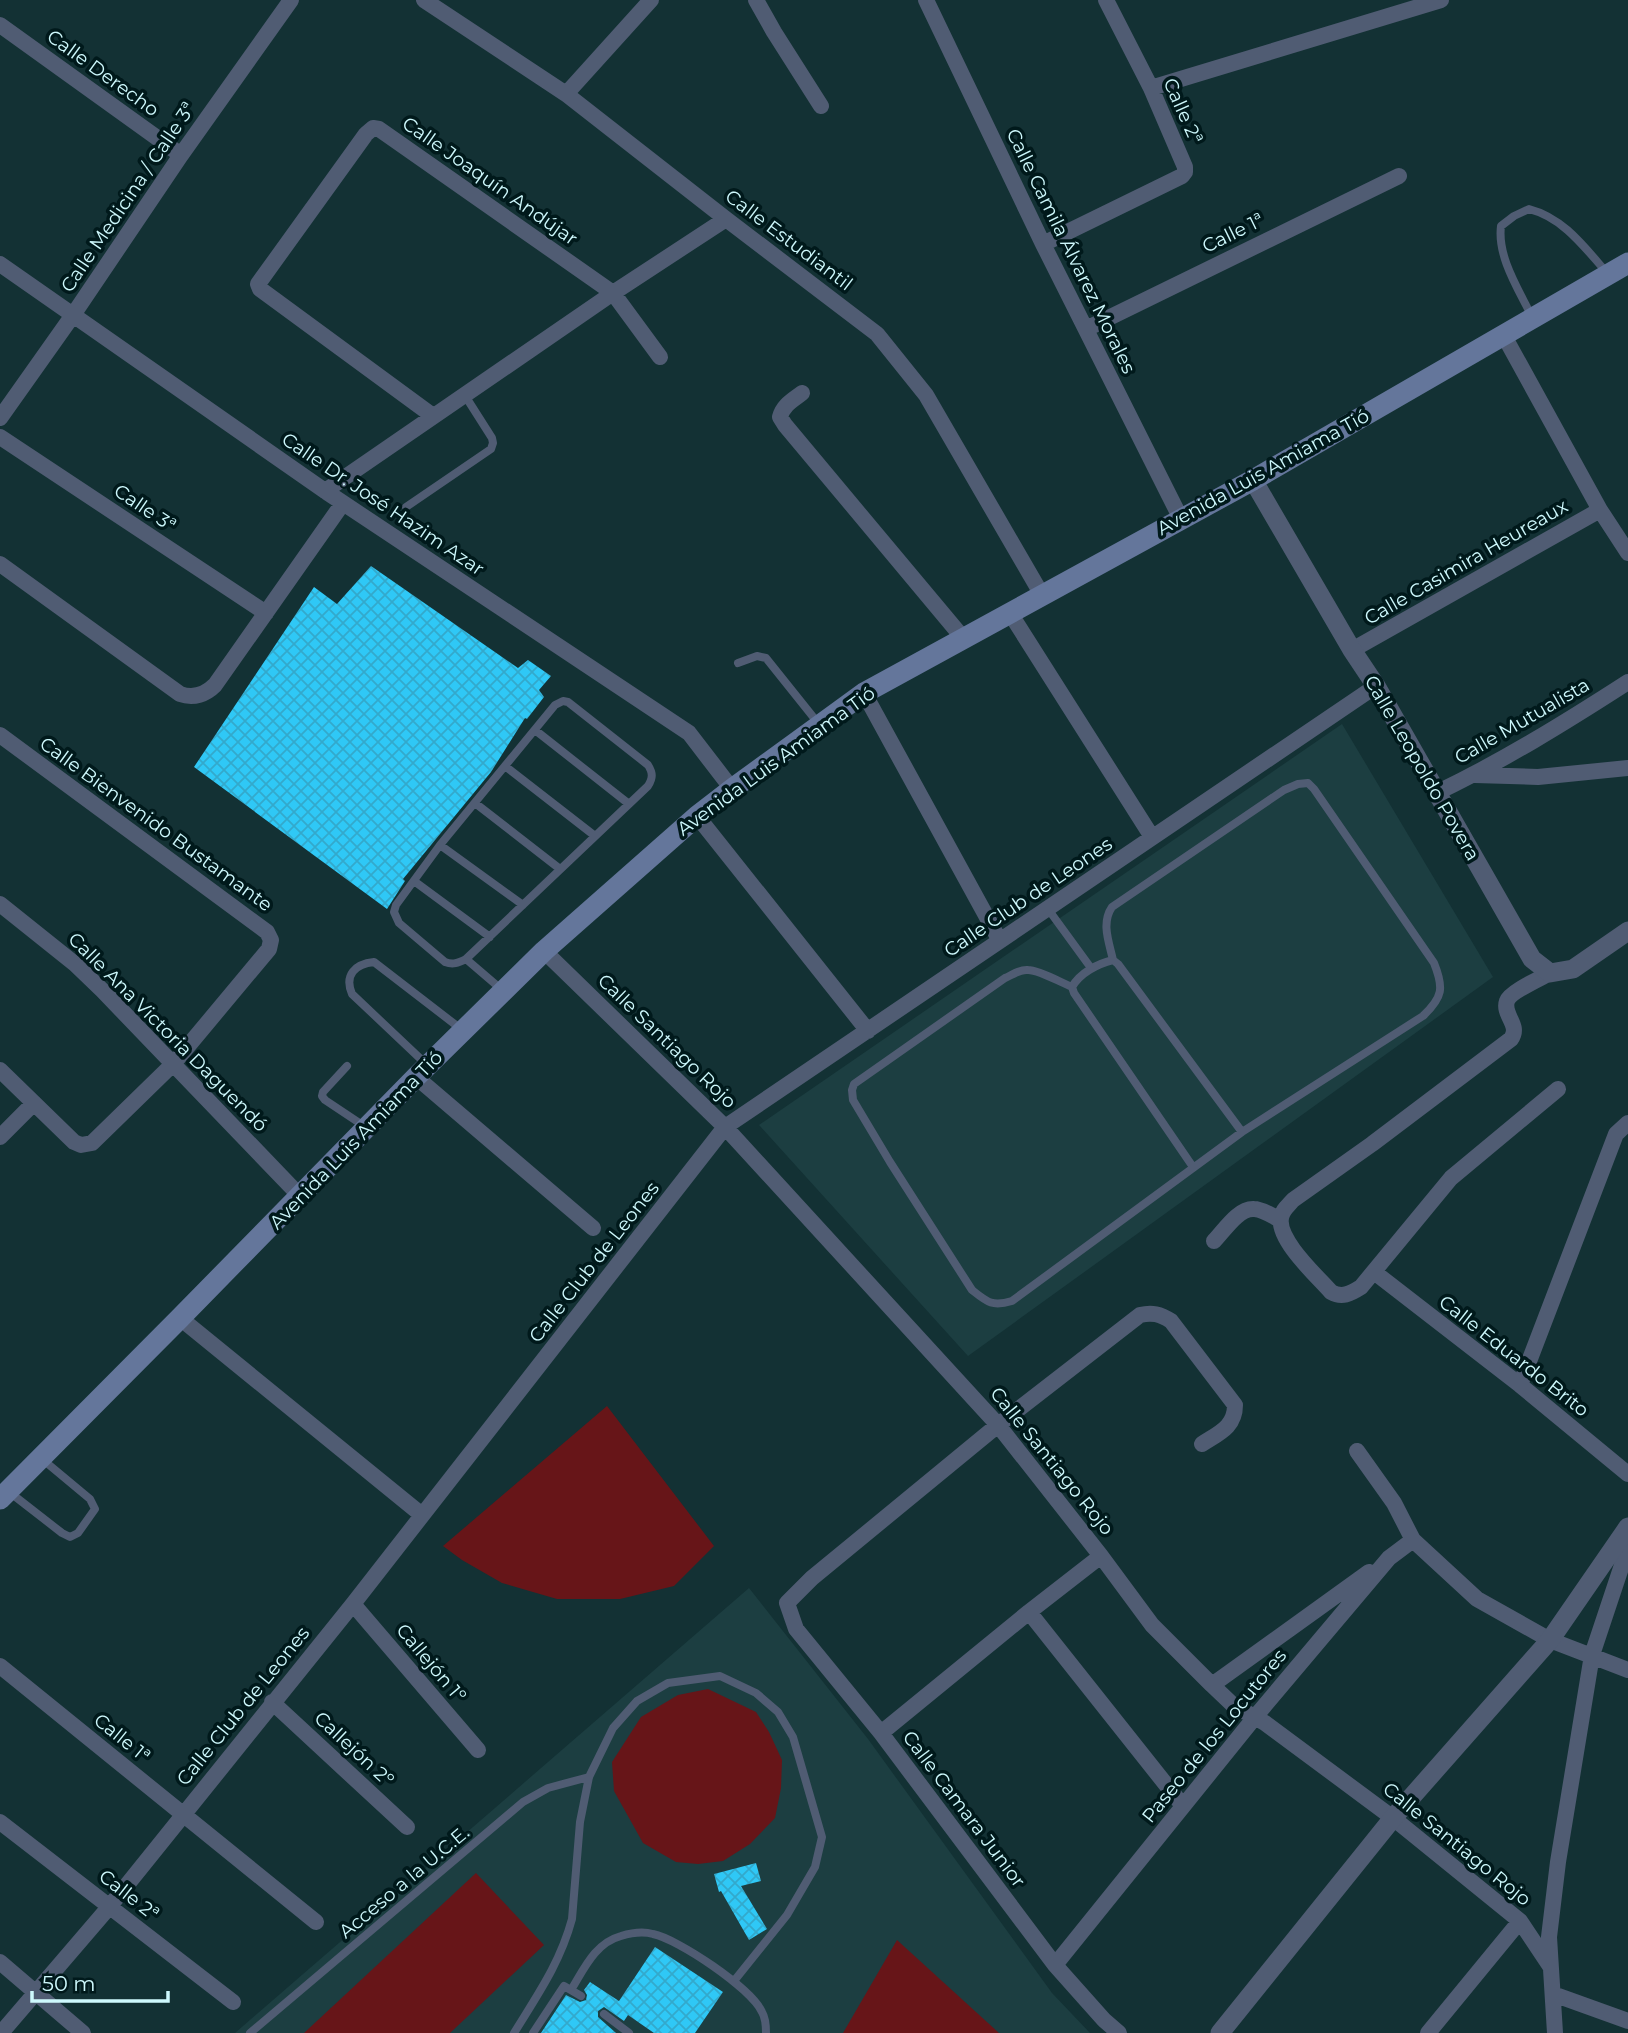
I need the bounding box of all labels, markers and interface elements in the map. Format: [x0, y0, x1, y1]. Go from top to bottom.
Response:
street label: Calle Derecho [43, 25, 163, 121]
street label: Calle 2ª [1158, 75, 1208, 147]
street label: Calle Medicina / Calle 3ª [56, 98, 200, 296]
street label: Calle Joaquín Andújar [398, 112, 582, 250]
street label: Calle Camila Álvarez Morales [1002, 125, 1140, 377]
street label: Calle Estudiantil [721, 185, 857, 295]
street label: Calle 1ª [1198, 208, 1268, 258]
street label: Avenida Luis Amiama Tió [1153, 404, 1373, 540]
street label: Calle Dr. José Hazim Azar [277, 428, 489, 580]
street label: Calle 3ª [110, 479, 180, 537]
street label: Calle Casimira Heureaux [1360, 494, 1572, 630]
street label: Calle Leopoldo Povera [1360, 671, 1484, 865]
street label: Calle Mutualista [1450, 673, 1594, 769]
street label: Avenida Luis Amiama Tió [672, 681, 880, 841]
street label: Calle Bienvenido Bustamante [35, 732, 277, 916]
street label: Calle Club de Leones [940, 832, 1116, 962]
street label: Calle Ana Victoria Daguendó [64, 928, 273, 1137]
street label: Calle Santiago Rojo [593, 969, 741, 1113]
street label: Avenida Luis Amiama Tió [265, 1046, 447, 1234]
street label: Calle Club de Leones [524, 1177, 664, 1347]
street label: Calle Eduardo Brito [1434, 1290, 1594, 1422]
street label: Calle Santiago Rojo [985, 1382, 1119, 1540]
street label: Callejón 1º [391, 1619, 471, 1707]
street label: Calle Club de Leones [172, 1622, 314, 1790]
street label: Paseo de los Locutores [1137, 1645, 1291, 1827]
street label: Callejón 2º [310, 1707, 398, 1791]
street label: Calle 1ª [89, 1708, 155, 1768]
street label: Calle Camara Junior [898, 1726, 1030, 1892]
street label: Calle Santiago Rojo [1378, 1777, 1536, 1911]
street label: Acceso a la U.C.E. [334, 1821, 474, 1943]
street label: Calle 2ª [94, 1865, 164, 1925]
scale bar [32, 1960, 168, 2004]
text: 50 m [42, 1971, 96, 1996]

